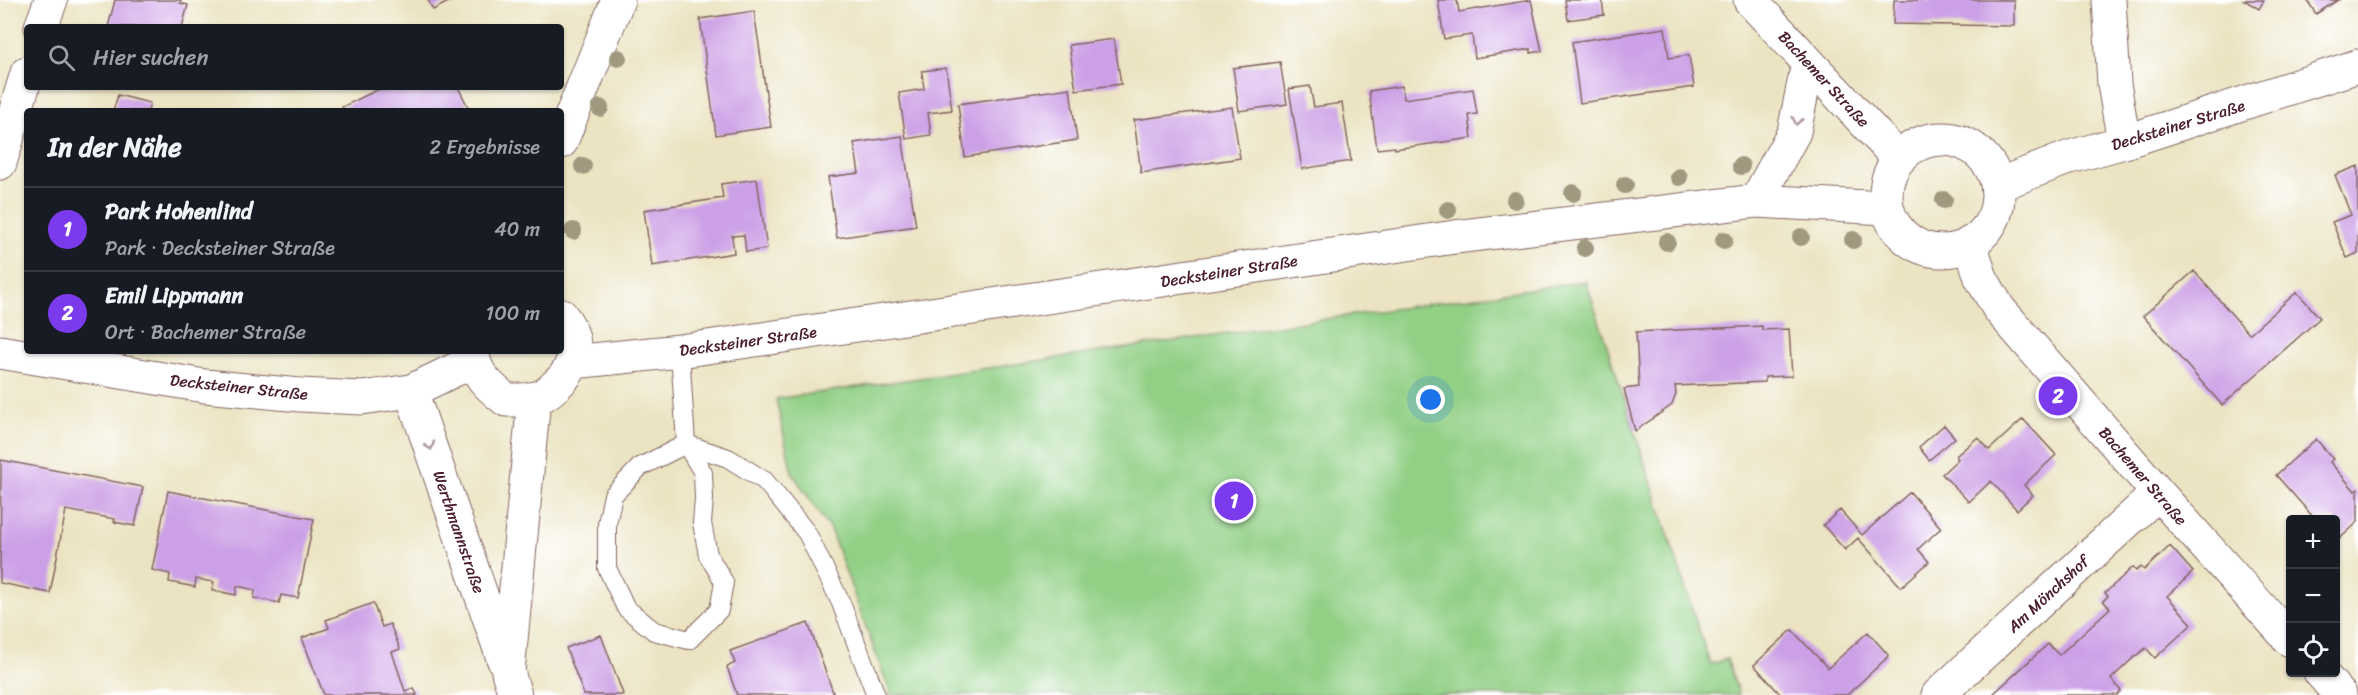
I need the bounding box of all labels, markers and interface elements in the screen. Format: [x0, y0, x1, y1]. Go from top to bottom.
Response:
search box [24, 24, 564, 90]
street label: Bachemer Straße [1771, 24, 1877, 134]
text: Hier suchen [93, 38, 208, 77]
icon: search [45, 41, 78, 74]
street label: Decksteiner Straße [2108, 91, 2249, 159]
one-way arrow [1791, 115, 1804, 125]
text: In der Nähe [48, 124, 182, 170]
text: 2 Ergebnisse [430, 130, 540, 165]
text: Park Hohenlind [105, 192, 252, 231]
text: 1 [63, 212, 72, 247]
text: 40 m [494, 212, 540, 247]
text: Park · Decksteiner Straße [105, 231, 335, 266]
street label: Decksteiner Straße [1158, 246, 1300, 296]
text: Emil Lippmann [105, 276, 243, 315]
text: 2 [62, 296, 73, 331]
text: 100 m [486, 296, 540, 331]
text: Ort · Bachemer Straße [105, 315, 306, 350]
street label: Decksteiner Straße [677, 317, 819, 365]
street label: Decksteiner Straße [169, 365, 310, 409]
pin: 2 [2038, 374, 2078, 418]
your location [1416, 385, 1445, 414]
street label: Bachemer Straße [2091, 420, 2195, 532]
one-way arrow [422, 440, 435, 451]
street label: Werthmannstraße [424, 467, 494, 597]
pin: 1 [1214, 478, 1254, 524]
map controls [2286, 515, 2340, 677]
button: + [2286, 515, 2340, 569]
street label: Am Mönchshof [1999, 547, 2097, 641]
button: − [2286, 569, 2340, 623]
button: locate [2286, 623, 2340, 677]

